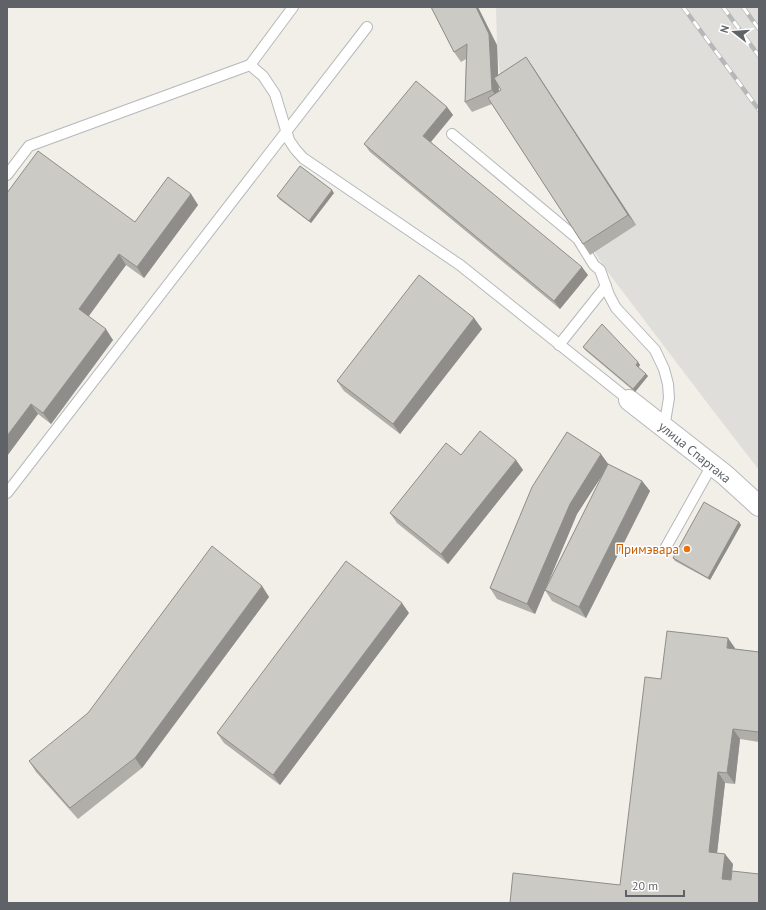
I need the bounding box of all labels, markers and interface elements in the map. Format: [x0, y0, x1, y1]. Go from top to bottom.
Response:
north arrow [714, 12, 754, 52]
text: N [717, 24, 732, 35]
street label: улица Спартака [655, 418, 734, 487]
place label: Примэвара [615, 541, 679, 558]
marker: Примэвара [682, 544, 692, 554]
scale bar [626, 872, 684, 898]
text: 20 m [632, 878, 658, 893]

